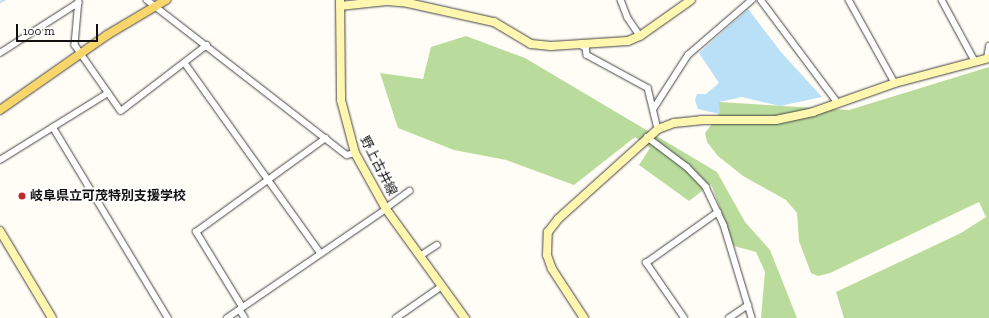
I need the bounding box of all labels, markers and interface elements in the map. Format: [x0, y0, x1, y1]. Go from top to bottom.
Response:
scale bar [18, 16, 100, 42]
text: 100 m [23, 24, 55, 38]
street label: 野上古井線 [356, 134, 400, 198]
place label: 岐阜県立可茂特別支援学校 [30, 188, 186, 204]
marker: 岐阜県立可茂特別支援学校 [17, 191, 27, 201]

